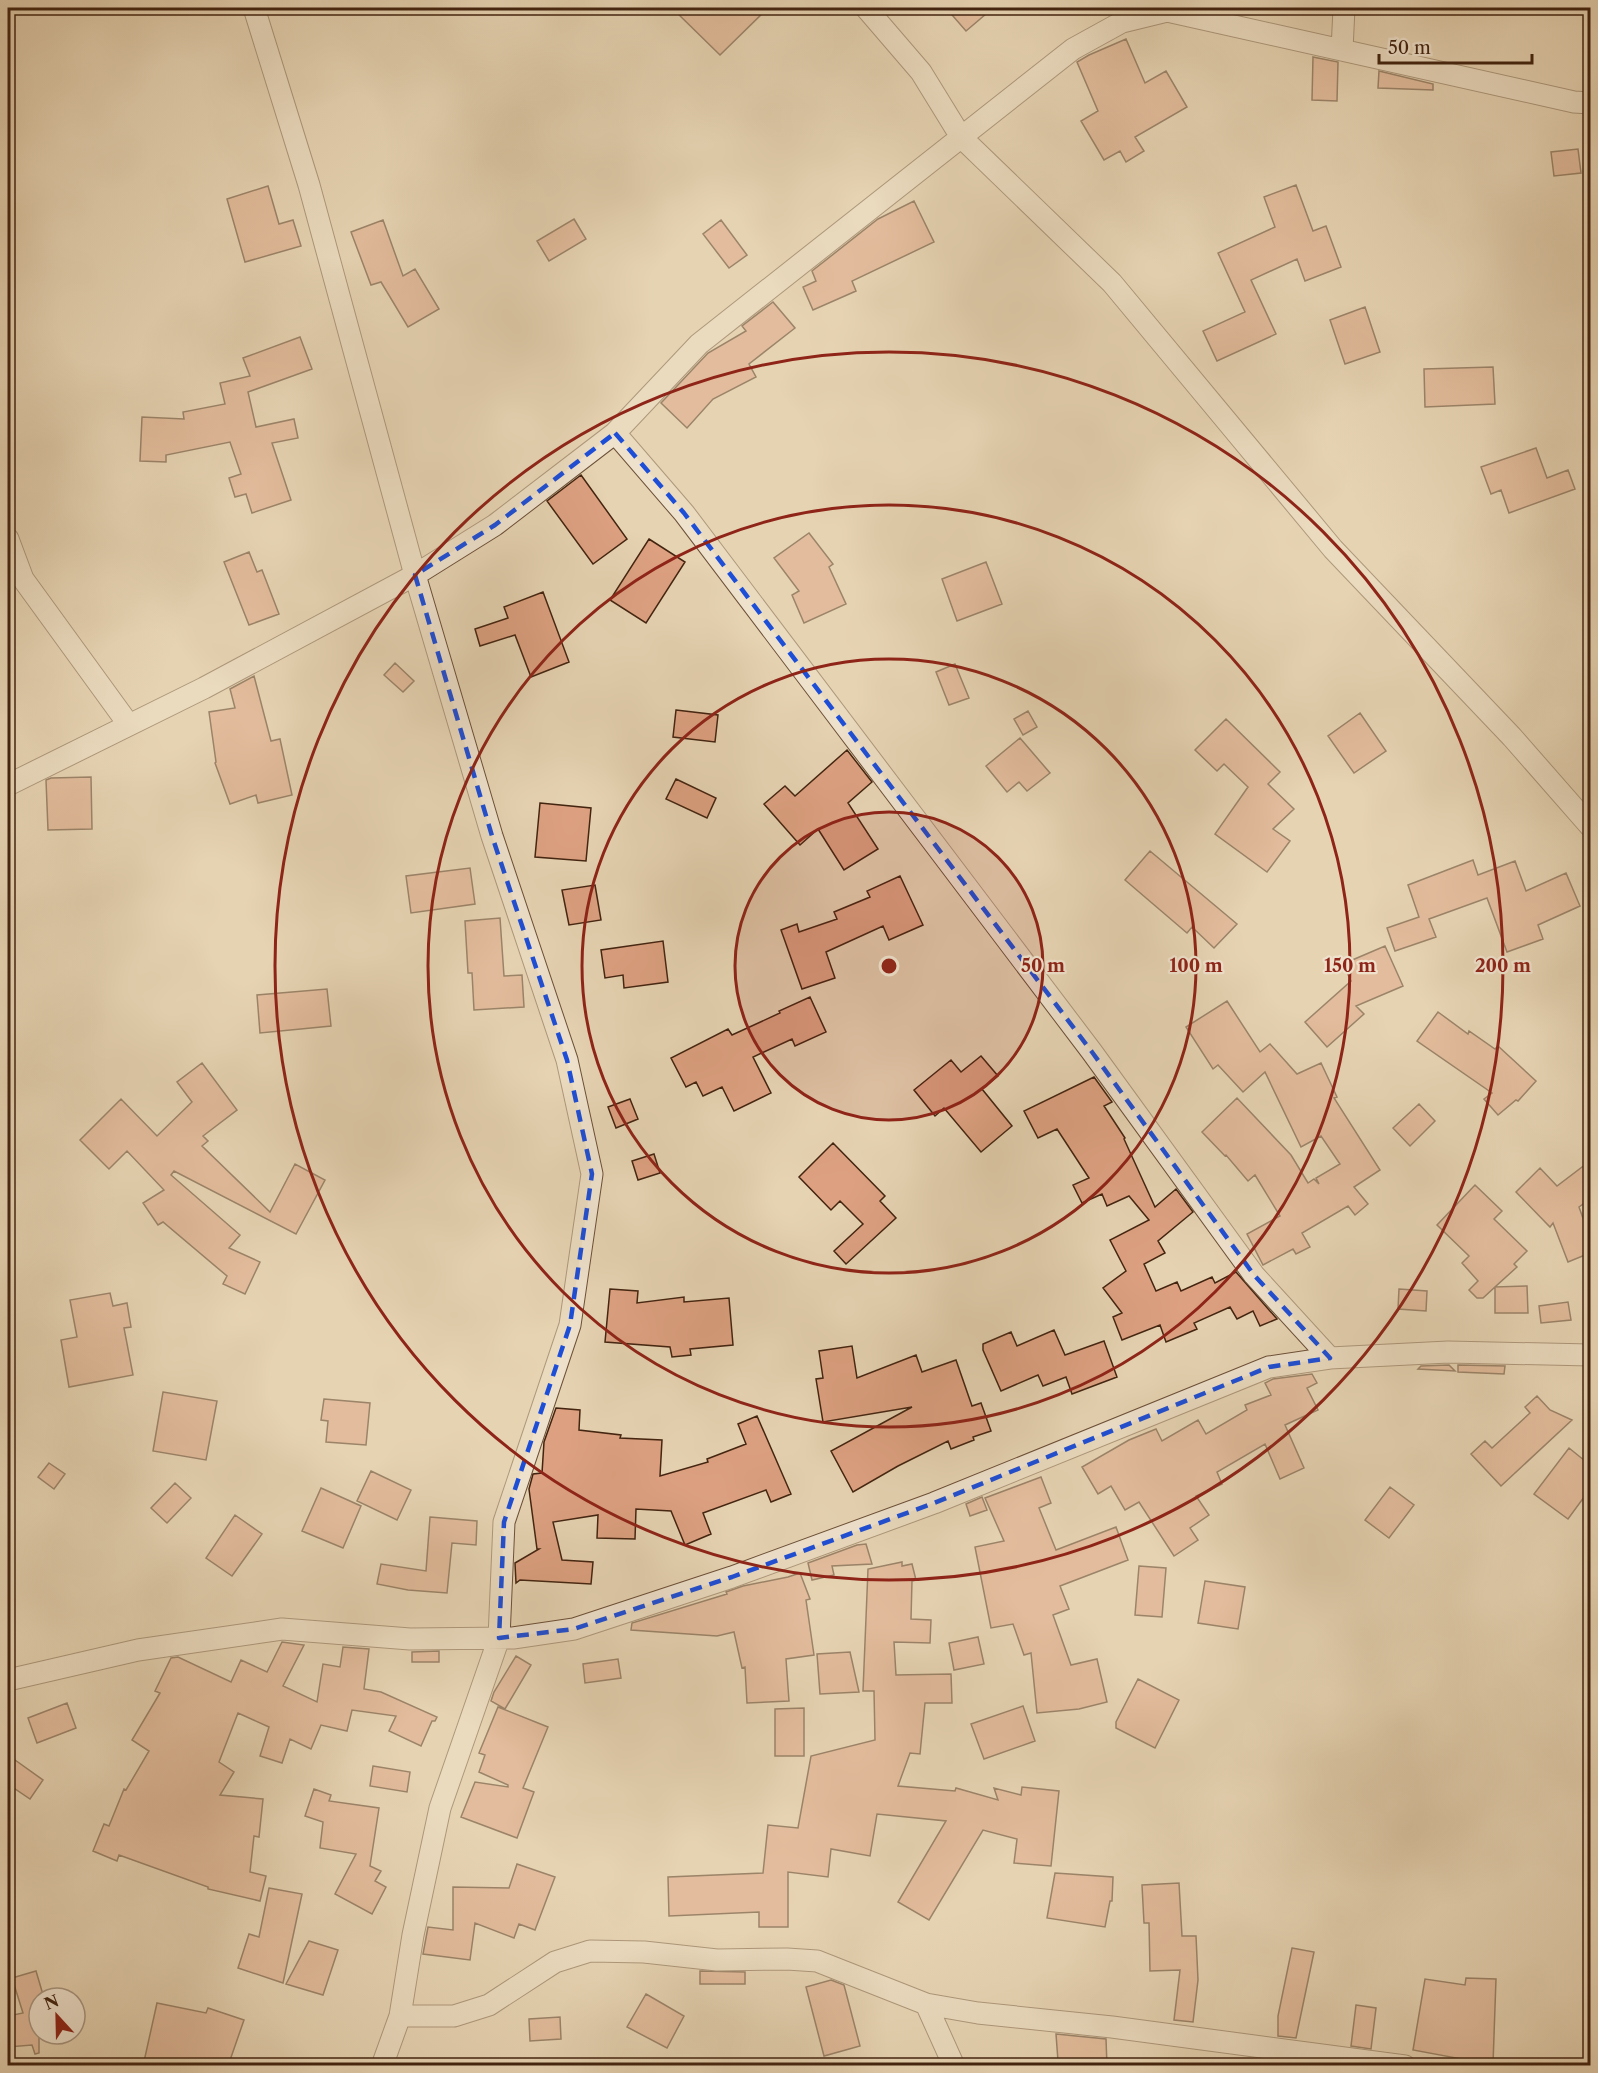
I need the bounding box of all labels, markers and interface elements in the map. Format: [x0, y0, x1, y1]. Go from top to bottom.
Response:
scale bar [1379, 27, 1532, 65]
text: 50 m [1388, 37, 1431, 59]
text: 50 m [1021, 955, 1065, 977]
text: 100 m [1169, 955, 1223, 977]
text: 150 m [1324, 955, 1376, 977]
text: 200 m [1475, 955, 1531, 977]
centre of rings [879, 956, 899, 976]
north arrow [27, 1986, 87, 2046]
text: N [41, 1990, 62, 2014]

